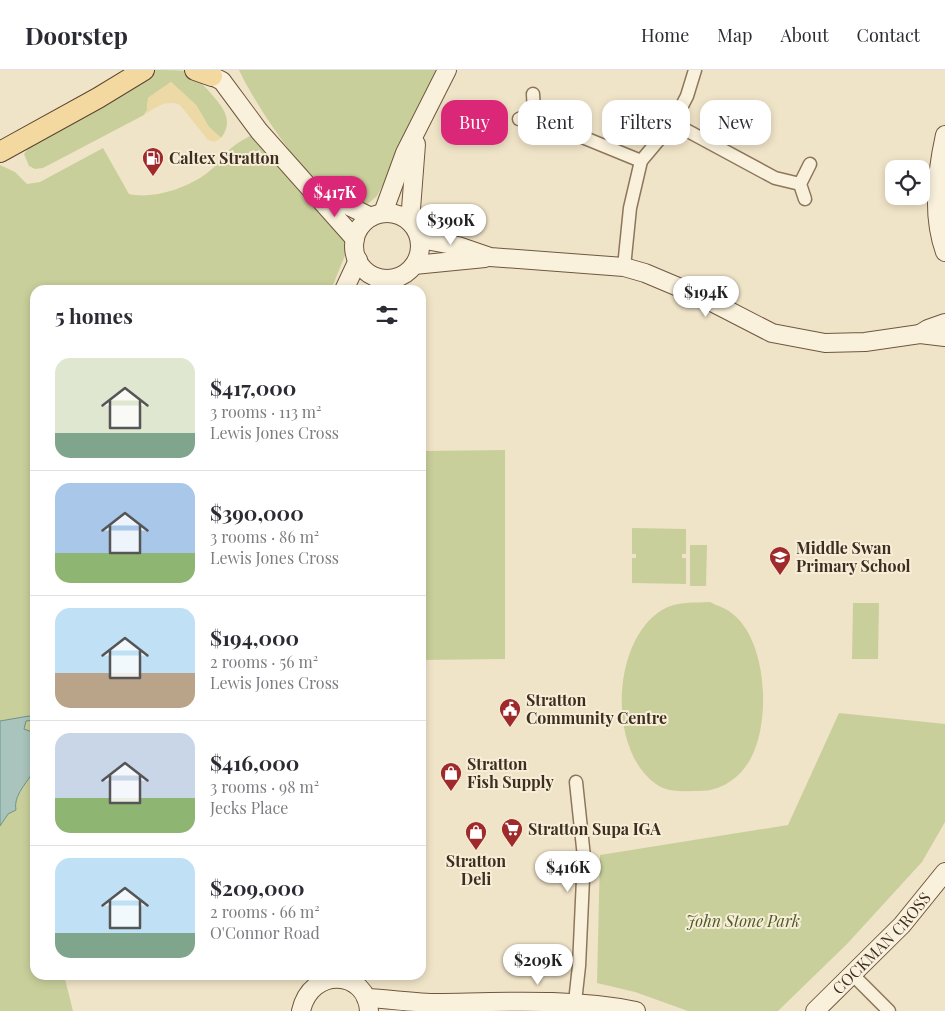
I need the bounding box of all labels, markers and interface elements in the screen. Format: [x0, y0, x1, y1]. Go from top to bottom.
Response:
text: Doorstep [25, 19, 128, 51]
text: Home [641, 23, 689, 47]
text: Map [717, 23, 752, 47]
text: About [780, 23, 829, 47]
text: Contact [857, 23, 920, 47]
chip: Buy [441, 100, 508, 145]
chip: Rent [518, 100, 592, 145]
chip: Filters [602, 100, 690, 145]
chip: New [700, 100, 771, 145]
fuel station icon: Caltex Stratton [141, 146, 165, 177]
place label: Caltex Stratton [169, 147, 280, 168]
map controls [885, 160, 930, 205]
button: locate [885, 160, 930, 205]
pin: $417K [300, 176, 370, 218]
text: $417K [314, 181, 356, 202]
pin: $390K [416, 204, 486, 246]
text: $390K [427, 209, 475, 230]
pin: $194K [671, 276, 741, 318]
text: $194K [684, 281, 728, 302]
text: 5 homes [55, 301, 133, 329]
icon: filters [373, 301, 401, 329]
text: $417,000 [210, 373, 296, 401]
icon: home [95, 378, 155, 438]
text: 3 rooms · 113 m² [210, 401, 321, 422]
text: Lewis Jones Cross [210, 422, 339, 443]
text: $390,000 [210, 498, 304, 526]
icon: home [95, 503, 155, 563]
text: 3 rooms · 86 m² [210, 526, 319, 547]
place label: Middle Swan Primary School [796, 537, 911, 576]
school or university icon: Middle Swan Primary School [768, 545, 792, 576]
text: Lewis Jones Cross [210, 547, 339, 568]
text: $194,000 [210, 623, 299, 651]
icon: home [95, 628, 155, 688]
text: 2 rooms · 56 m² [210, 651, 318, 672]
text: Lewis Jones Cross [210, 672, 339, 693]
place label: Stratton Community Centre [526, 689, 667, 728]
public building icon: Stratton Community Centre [498, 697, 522, 728]
text: $416,000 [210, 748, 299, 776]
icon: home [95, 753, 155, 813]
place label: Stratton Fish Supply [467, 753, 555, 792]
shop icon: Stratton Fish Supply [439, 761, 463, 792]
text: 3 rooms · 98 m² [210, 776, 319, 797]
text: Jecks Place [210, 797, 288, 818]
supermarket icon: Stratton Supa IGA [500, 817, 524, 848]
place label: Stratton Supa IGA [528, 818, 661, 839]
shop icon: Stratton Deli [464, 820, 488, 851]
place label: Stratton Deli [446, 850, 506, 889]
pin: $416K [533, 850, 603, 893]
text: $416K [546, 856, 590, 877]
text: $209,000 [210, 873, 305, 901]
icon: home [95, 878, 155, 938]
street label: COCKMAN CROSS [827, 887, 935, 998]
text: 2 rooms · 66 m² [210, 901, 320, 922]
park label: John Stone Park [686, 910, 800, 931]
text: O'Connor Road [210, 922, 320, 943]
pin: $209K [503, 944, 573, 986]
text: $209K [514, 949, 562, 970]

